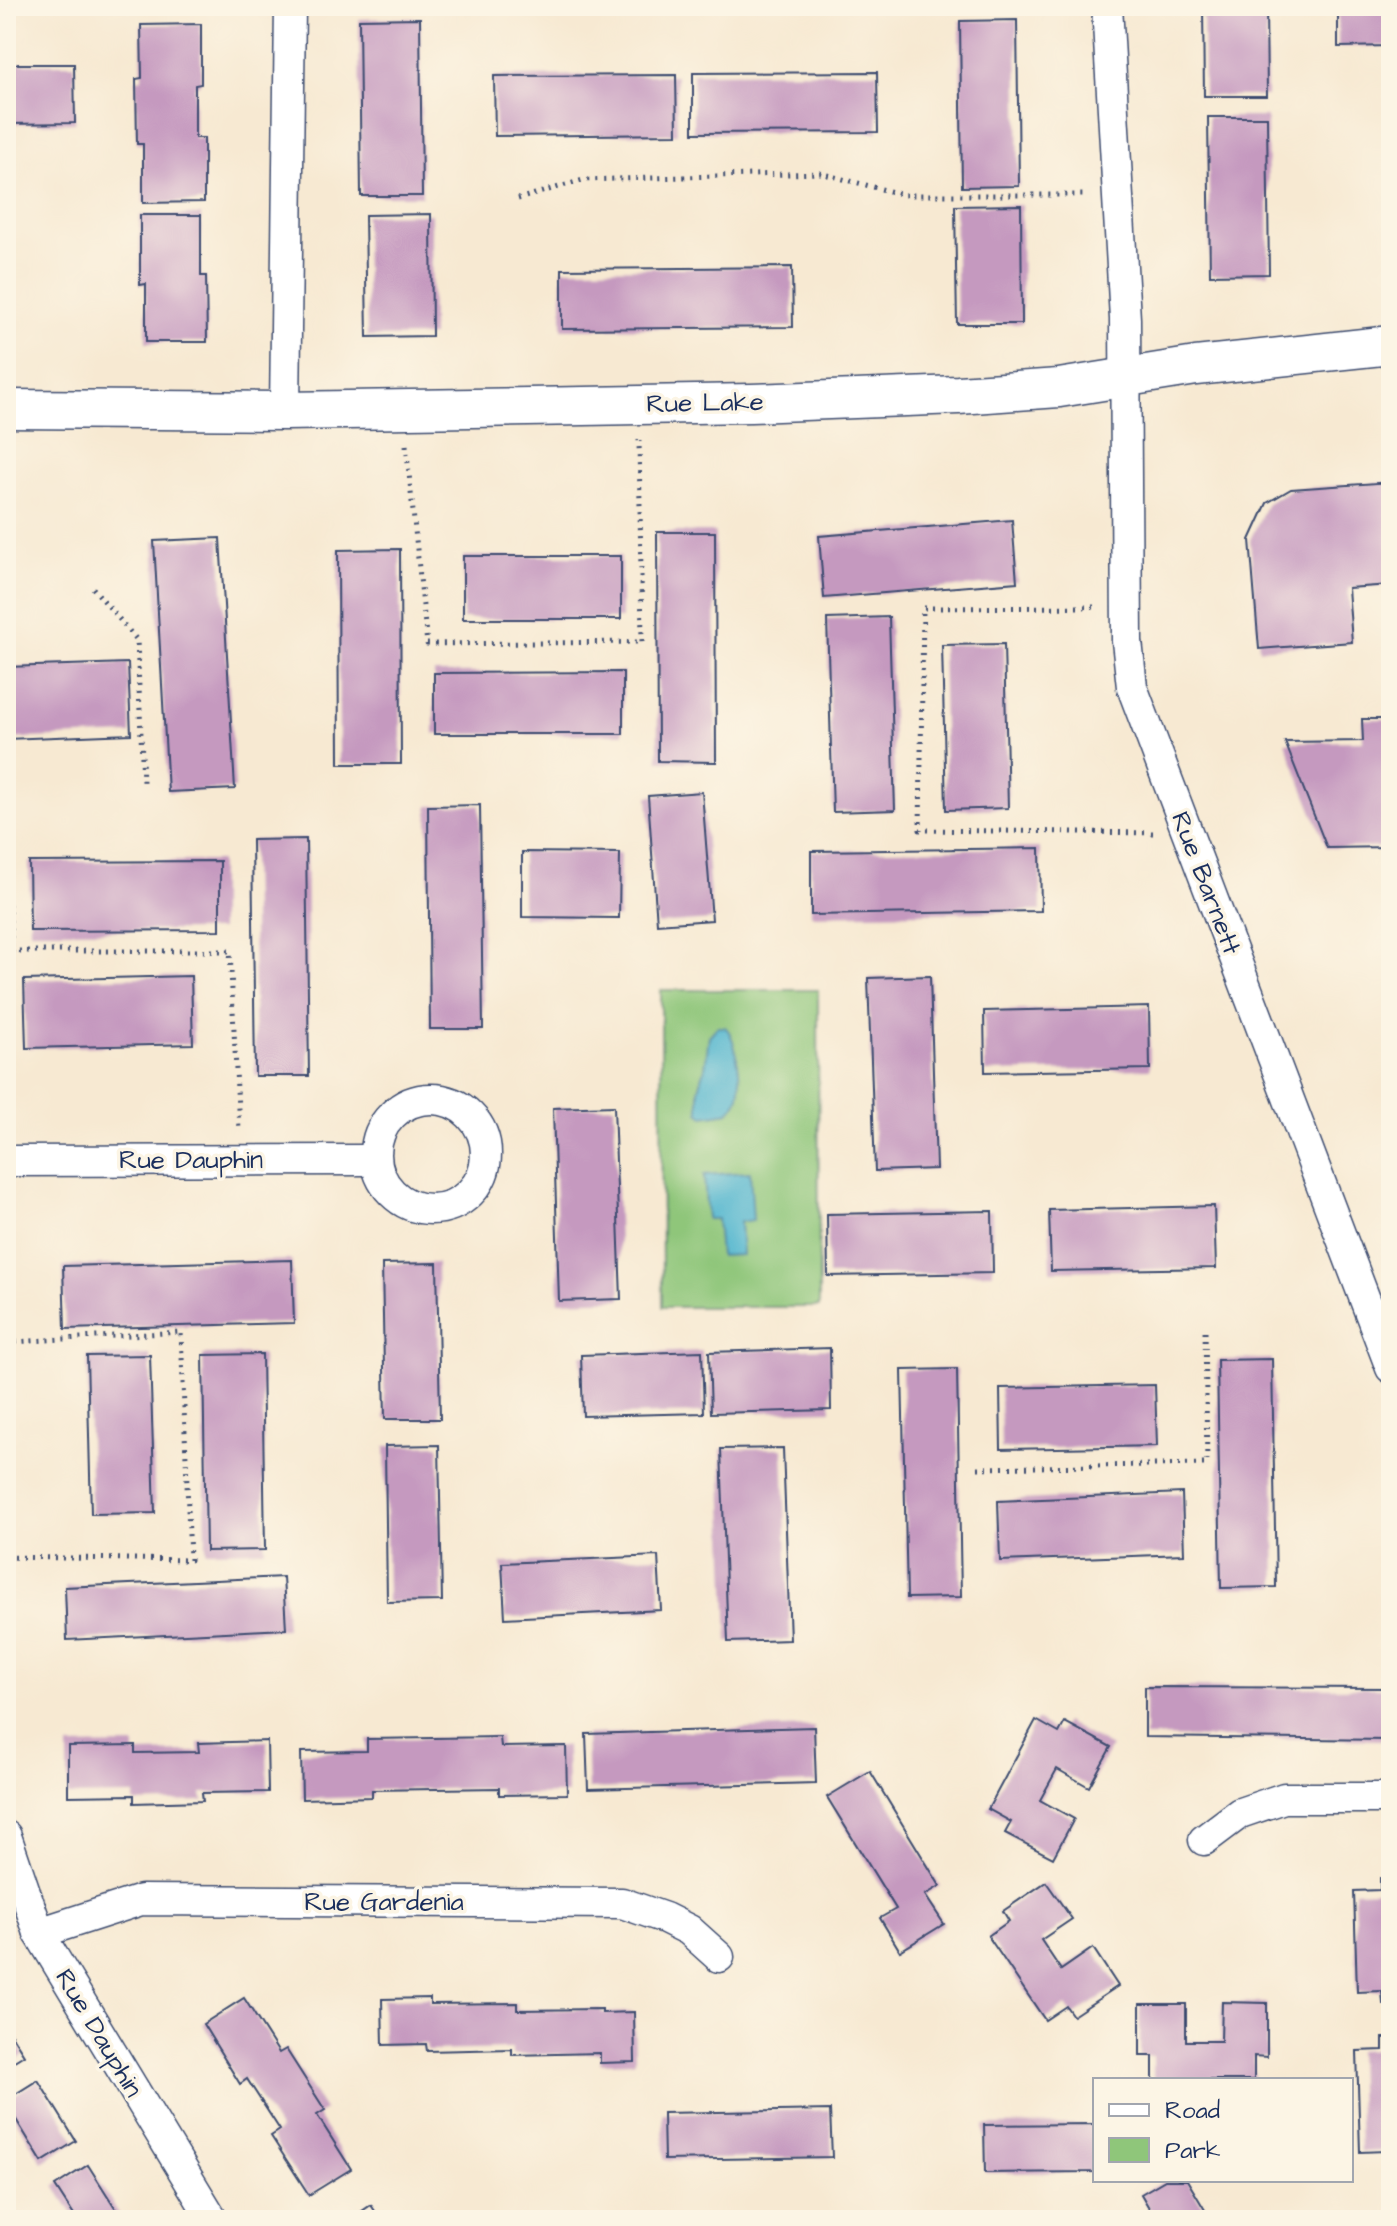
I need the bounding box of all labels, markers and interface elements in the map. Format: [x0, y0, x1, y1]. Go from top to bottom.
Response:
street label: Rue Lake [646, 384, 764, 422]
street label: Rue Barnett [1162, 806, 1250, 960]
street label: Rue Dauphin [119, 1142, 263, 1178]
street label: Rue Gardenia [304, 1884, 464, 1920]
street label: Rue Dauphin [47, 1962, 151, 2104]
legend [1093, 2078, 1353, 2182]
text: Road [1165, 2094, 1220, 2128]
text: Park [1165, 2134, 1221, 2168]

